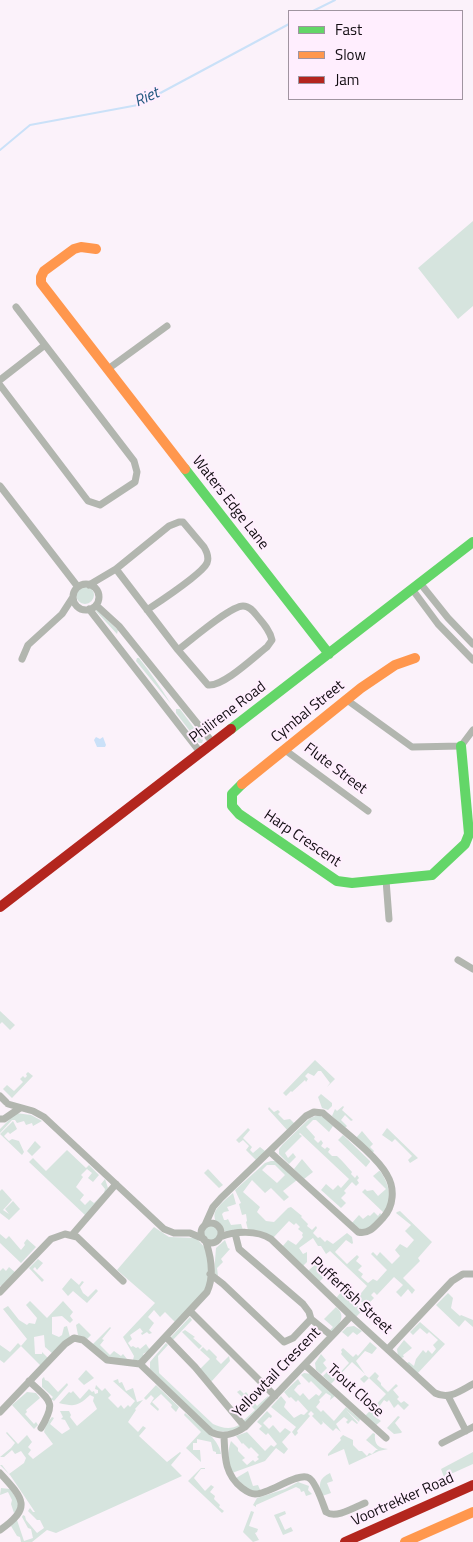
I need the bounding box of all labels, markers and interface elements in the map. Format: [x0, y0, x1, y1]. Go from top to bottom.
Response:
legend [288, 10, 463, 100]
text: Fast [335, 18, 362, 41]
text: Slow [335, 43, 366, 66]
text: Jam [335, 68, 359, 91]
water label: Riet [132, 84, 162, 112]
street label: Waters Edge Lane [188, 453, 272, 553]
street label: Cymbal Street [268, 677, 348, 747]
street label: Philirene Road [186, 678, 270, 748]
street label: Flute Street [300, 740, 370, 798]
street label: Harp Crescent [260, 807, 344, 871]
street label: Pufferfish Street [307, 1254, 395, 1338]
street label: Yellowtail Crescent [229, 1324, 325, 1422]
street label: Trout Close [323, 1361, 387, 1421]
street label: Voortrekker Road [349, 1469, 457, 1531]

